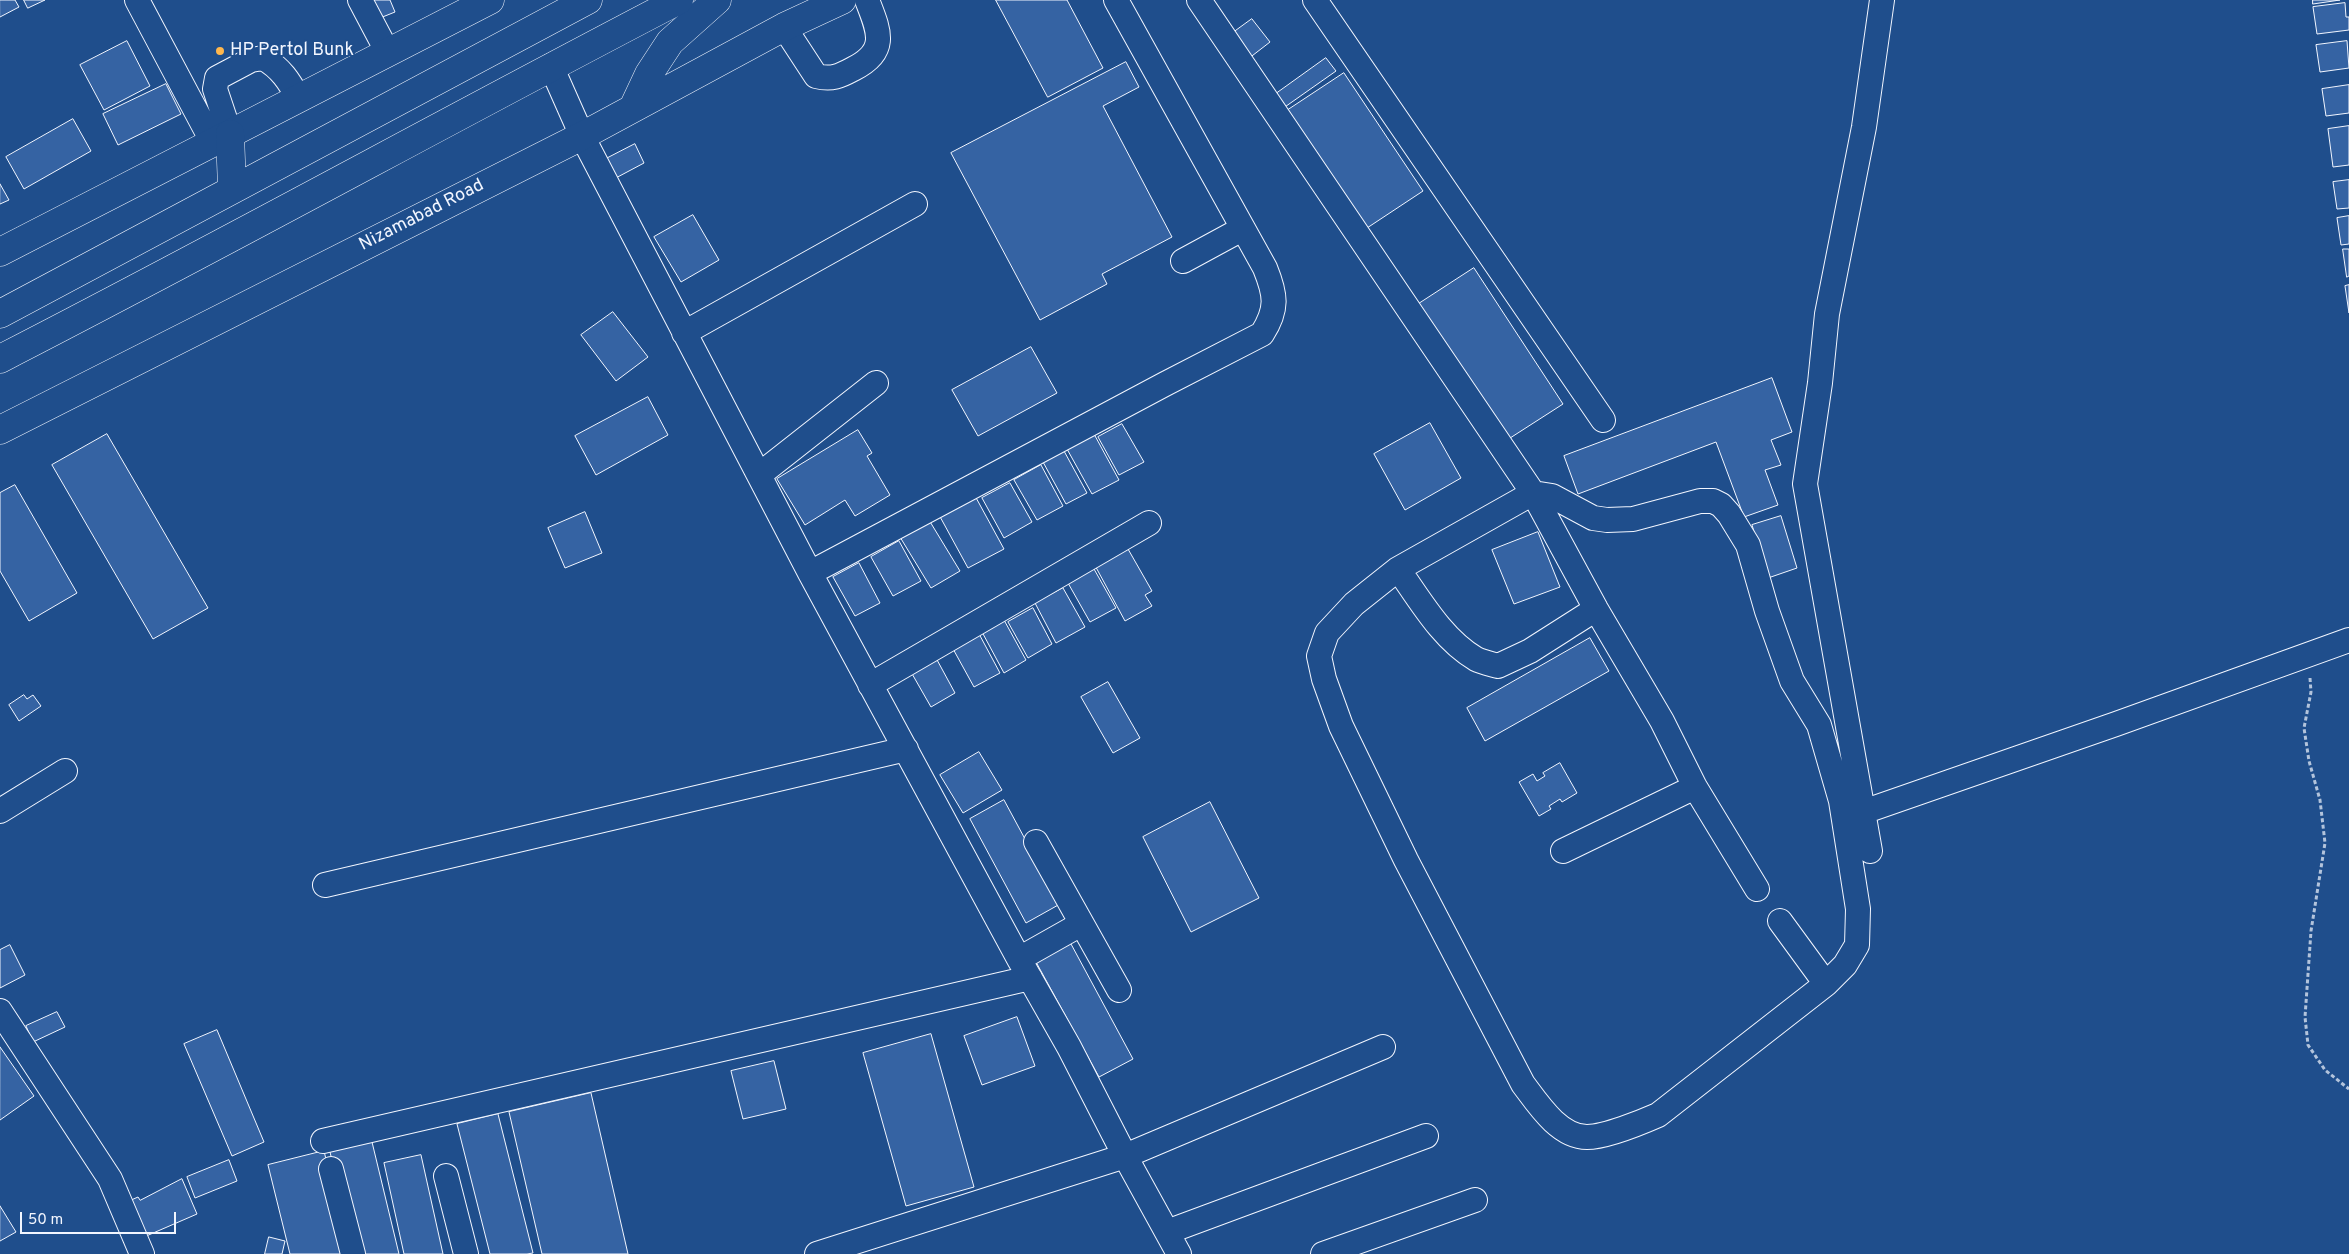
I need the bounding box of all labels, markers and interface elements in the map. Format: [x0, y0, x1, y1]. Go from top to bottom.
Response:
place label: HP Pertol Bunk [230, 40, 354, 62]
marker: HP Pertol Bunk [214, 45, 226, 57]
street label: Nizamabad Road [356, 175, 488, 257]
scale bar [22, 1202, 179, 1234]
text: 50 m [28, 1211, 63, 1230]

